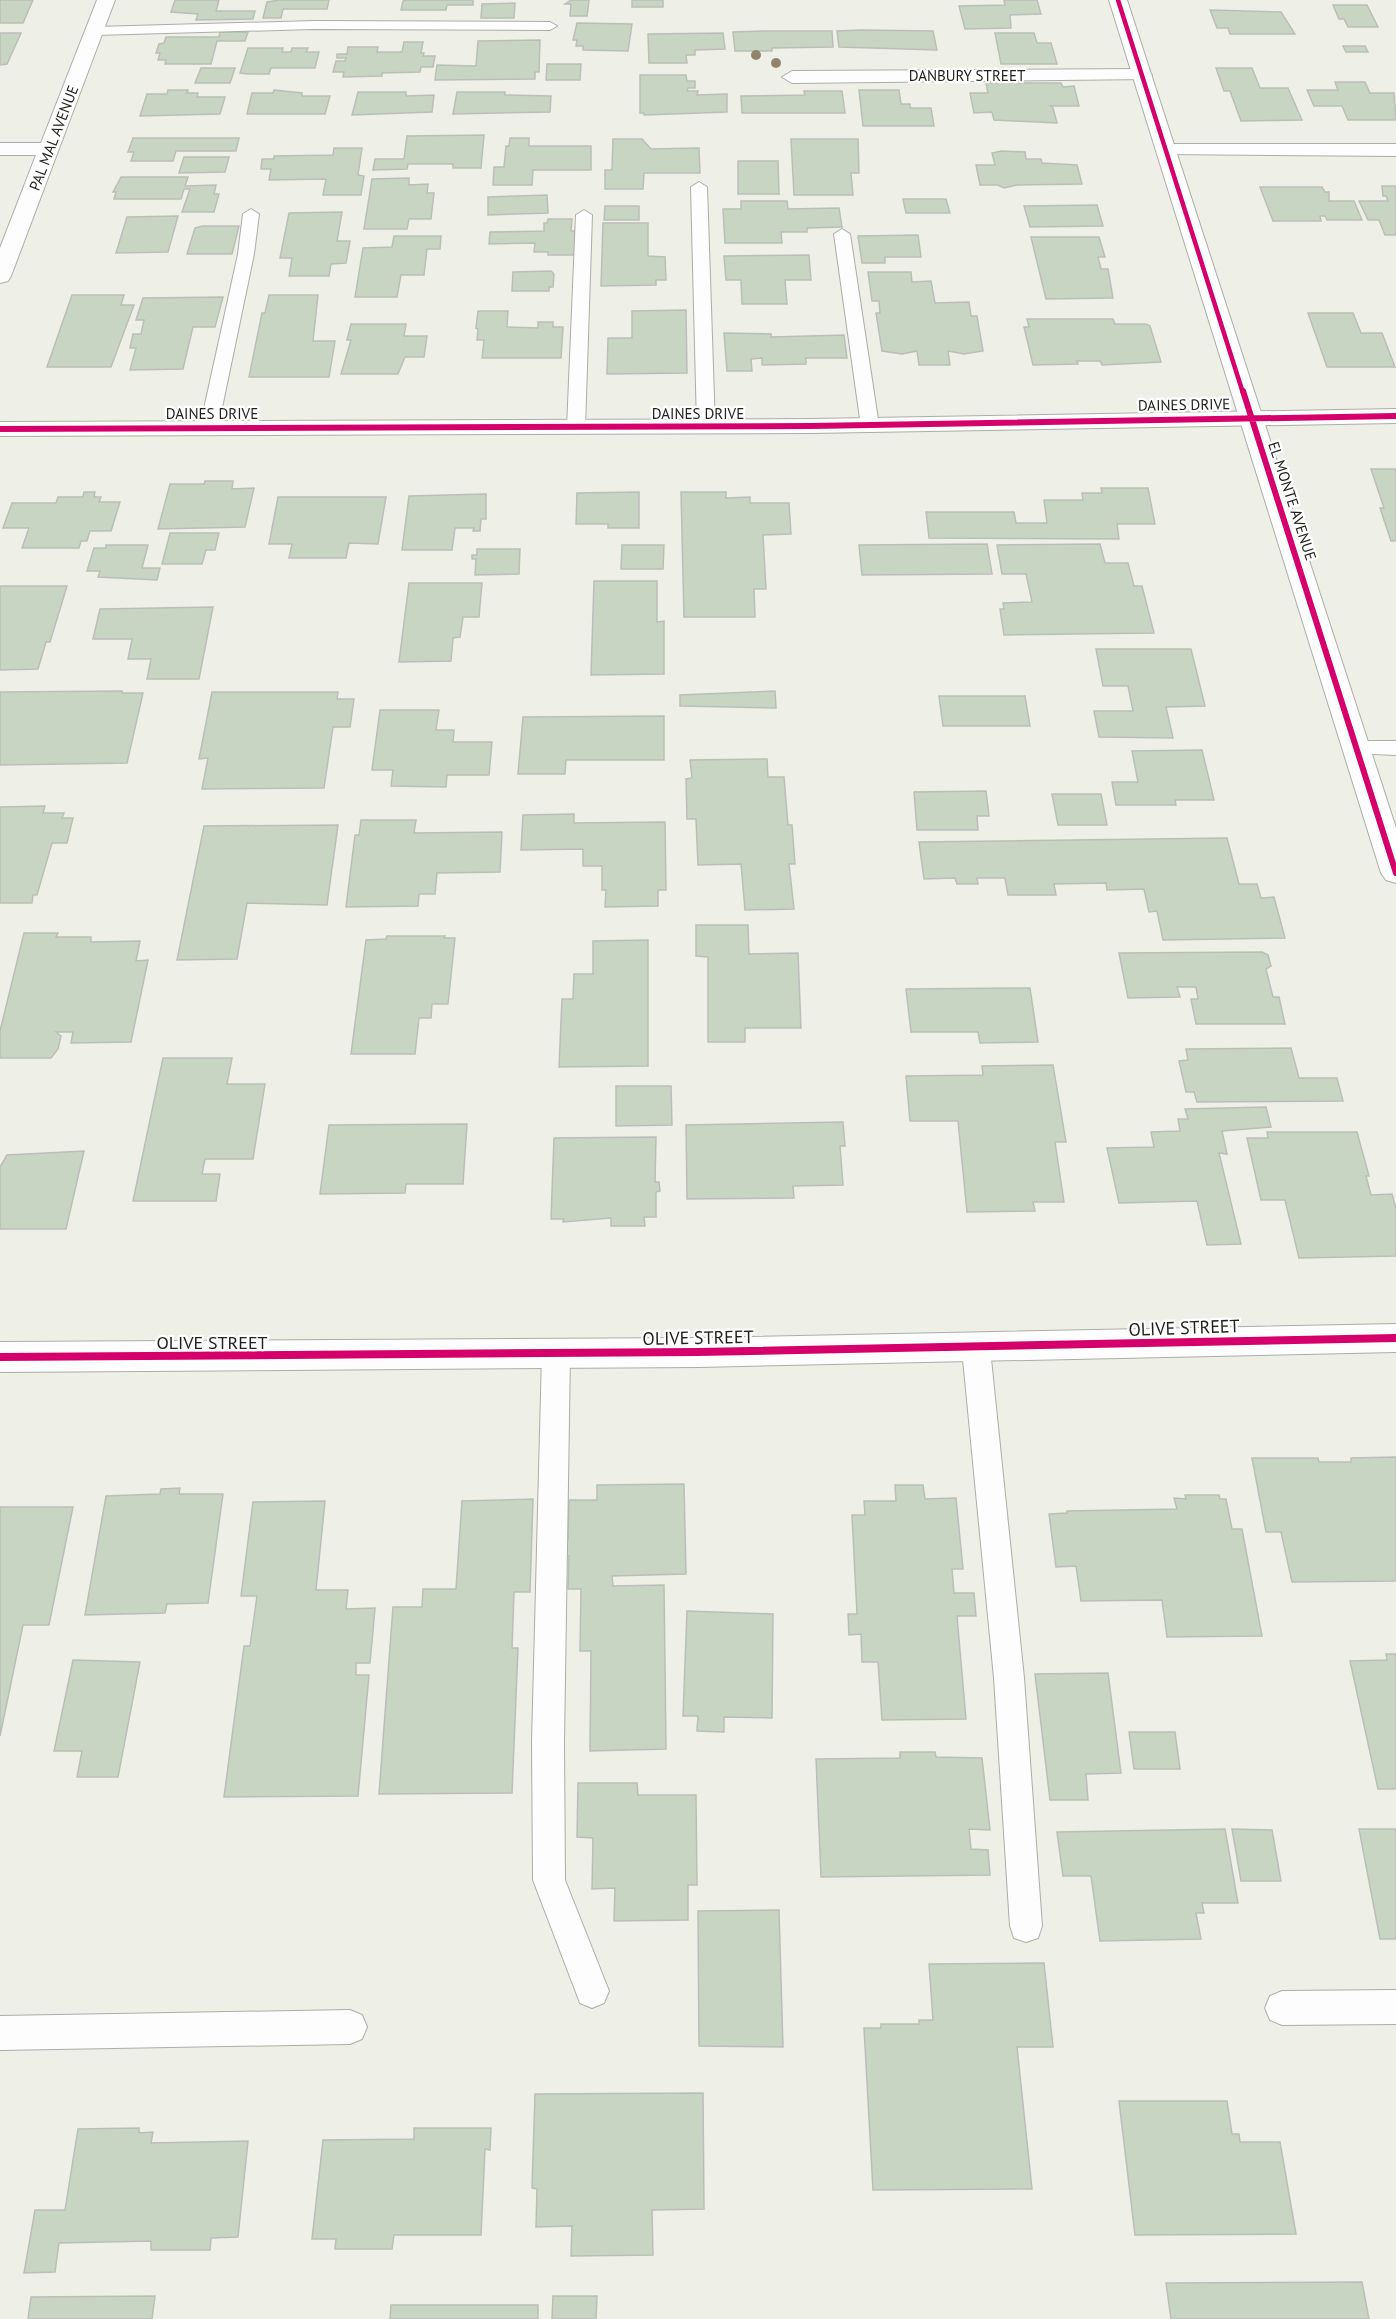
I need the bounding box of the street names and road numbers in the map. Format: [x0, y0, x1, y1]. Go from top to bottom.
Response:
street label: DANBURY STREET [909, 66, 1026, 85]
street label: PAL MAL AVENUE [25, 83, 82, 193]
street label: DAINES DRIVE [1138, 394, 1230, 415]
street label: DAINES DRIVE [166, 404, 258, 423]
street label: DAINES DRIVE [652, 404, 744, 423]
street label: EL MONTE AVENUE [1264, 439, 1321, 563]
street label: OLIVE STREET [1128, 1314, 1240, 1341]
street label: OLIVE STREET [642, 1325, 754, 1350]
street label: OLIVE STREET [156, 1331, 268, 1354]

